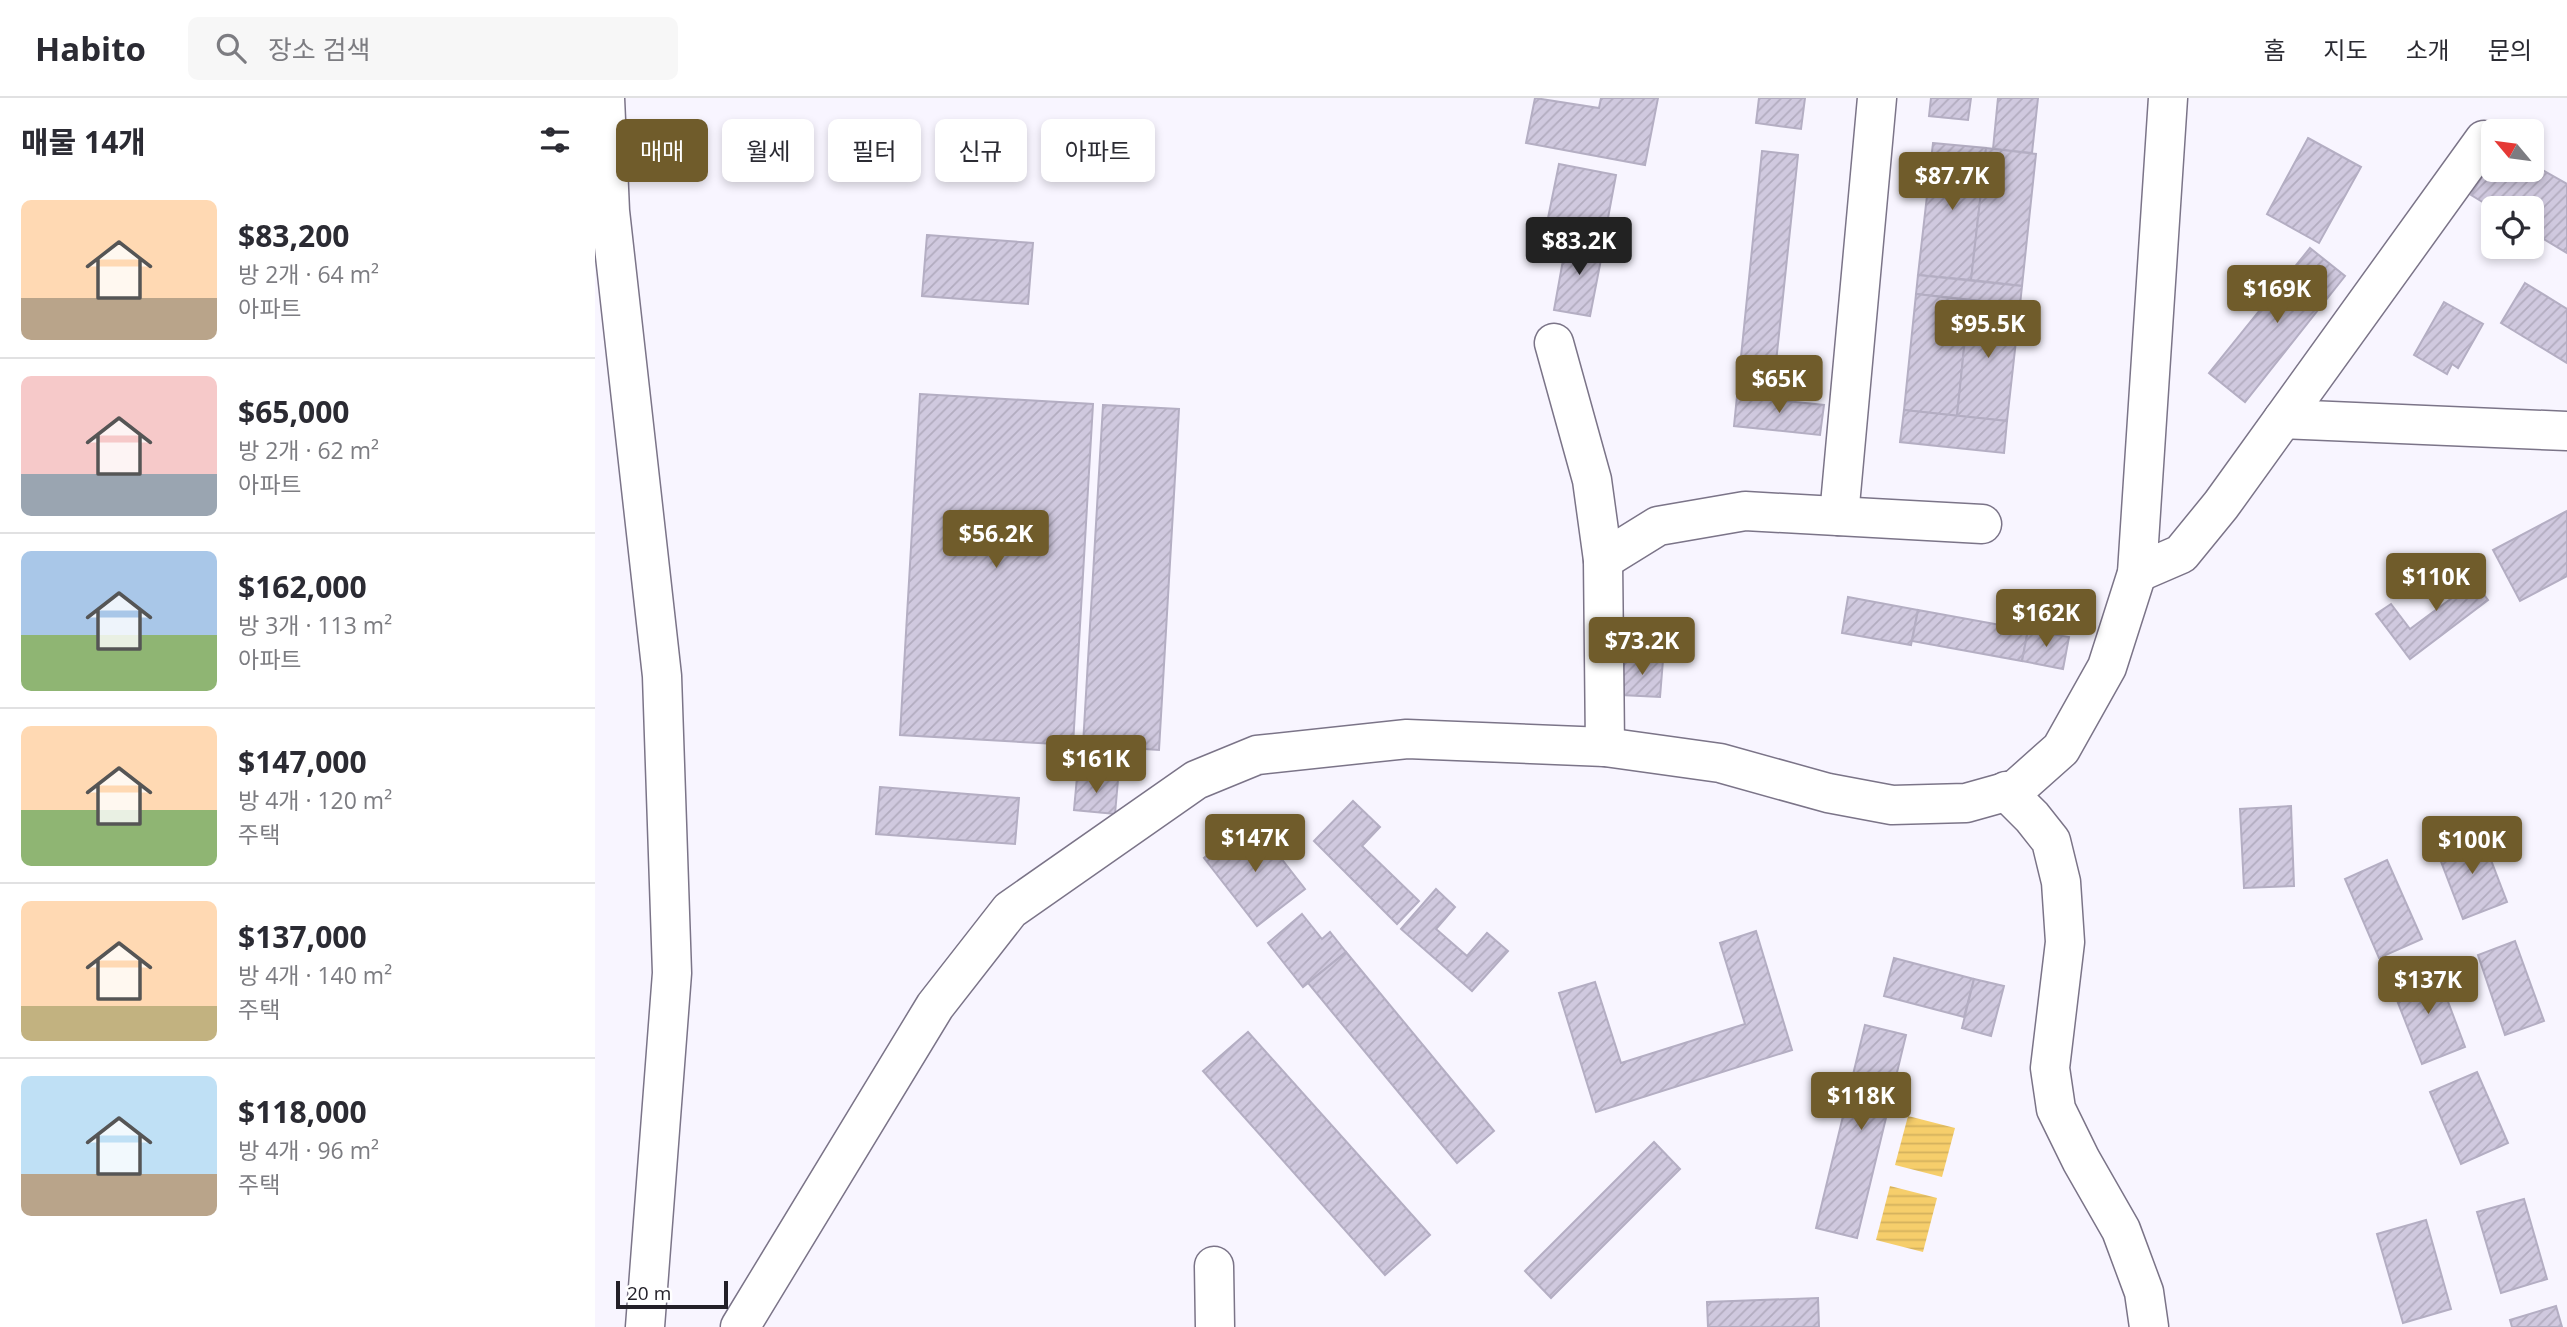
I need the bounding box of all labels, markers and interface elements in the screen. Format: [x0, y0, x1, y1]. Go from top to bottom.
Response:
search box [188, 17, 678, 80]
text: Habito [35, 26, 146, 71]
icon: search [212, 29, 250, 67]
text: 장소 검색 [268, 31, 370, 67]
text: 홈 [2263, 33, 2285, 66]
text: 지도 [2323, 33, 2368, 66]
text: 소개 [2406, 33, 2450, 66]
text: 문의 [2488, 33, 2532, 66]
chip: 매매 [616, 119, 708, 182]
chip: 월세 [722, 119, 814, 182]
chip: 필터 [828, 119, 921, 182]
chip: 신규 [935, 119, 1027, 182]
chip: 아파트 [1041, 119, 1155, 182]
north arrow [2481, 119, 2545, 182]
map controls [2481, 119, 2544, 259]
text: 매물 14개 [21, 121, 146, 162]
icon: filters [536, 121, 574, 159]
pin: $87.7K [1895, 152, 2009, 212]
text: $87.7K [1915, 159, 1989, 191]
button: locate [2481, 196, 2544, 259]
text: $83,200 [238, 215, 349, 256]
pin: $83.2K [1522, 218, 1636, 277]
text: $83.2K [1542, 224, 1616, 256]
icon: home [77, 228, 161, 312]
text: 방 2개 · 64 m² [238, 258, 379, 290]
pin: $169K [2228, 266, 2326, 325]
text: $169K [2243, 272, 2311, 304]
text: 아파트 [238, 292, 301, 324]
pin: $95.5K [1931, 300, 2045, 360]
text: $95.5K [1951, 307, 2025, 339]
pin: $65K [1738, 356, 1820, 415]
text: $65K [1752, 362, 1806, 394]
text: $65,000 [238, 391, 349, 432]
icon: home [77, 404, 161, 488]
text: 방 2개 · 62 m² [238, 434, 379, 466]
text: 아파트 [238, 468, 301, 500]
pin: $56.2K [939, 510, 1053, 570]
text: $56.2K [959, 517, 1033, 549]
pin: $110K [2387, 554, 2485, 613]
text: $110K [2402, 560, 2470, 592]
text: $162,000 [238, 566, 367, 607]
icon: home [77, 579, 161, 663]
pin: $162K [1997, 589, 2095, 649]
text: $162K [2012, 596, 2080, 628]
text: 방 3개 · 113 m² [238, 609, 392, 641]
pin: $73.2K [1585, 618, 1699, 677]
text: $73.2K [1605, 624, 1679, 656]
text: 아파트 [238, 643, 301, 675]
pin: $161K [1047, 736, 1145, 795]
text: $147,000 [238, 741, 367, 782]
text: $161K [1062, 742, 1130, 774]
icon: home [77, 754, 161, 838]
text: 방 4개 · 120 m² [238, 784, 392, 816]
pin: $147K [1206, 814, 1304, 874]
pin: $100K [2423, 816, 2521, 876]
text: 주택 [238, 818, 280, 850]
text: $147K [1221, 821, 1289, 853]
text: $100K [2438, 823, 2506, 855]
text: $137,000 [238, 916, 367, 957]
icon: home [77, 929, 161, 1013]
pin: $137K [2379, 956, 2477, 1016]
text: 방 4개 · 140 m² [238, 959, 392, 991]
text: $137K [2394, 963, 2462, 995]
text: 주택 [238, 993, 280, 1025]
pin: $118K [1812, 1072, 1910, 1132]
text: $118K [1827, 1079, 1895, 1111]
text: $118,000 [238, 1091, 367, 1132]
icon: home [77, 1104, 161, 1188]
text: 방 4개 · 96 m² [238, 1134, 379, 1166]
text: 주택 [238, 1168, 280, 1200]
scale bar [616, 1278, 728, 1310]
text: 20 m [627, 1280, 671, 1306]

